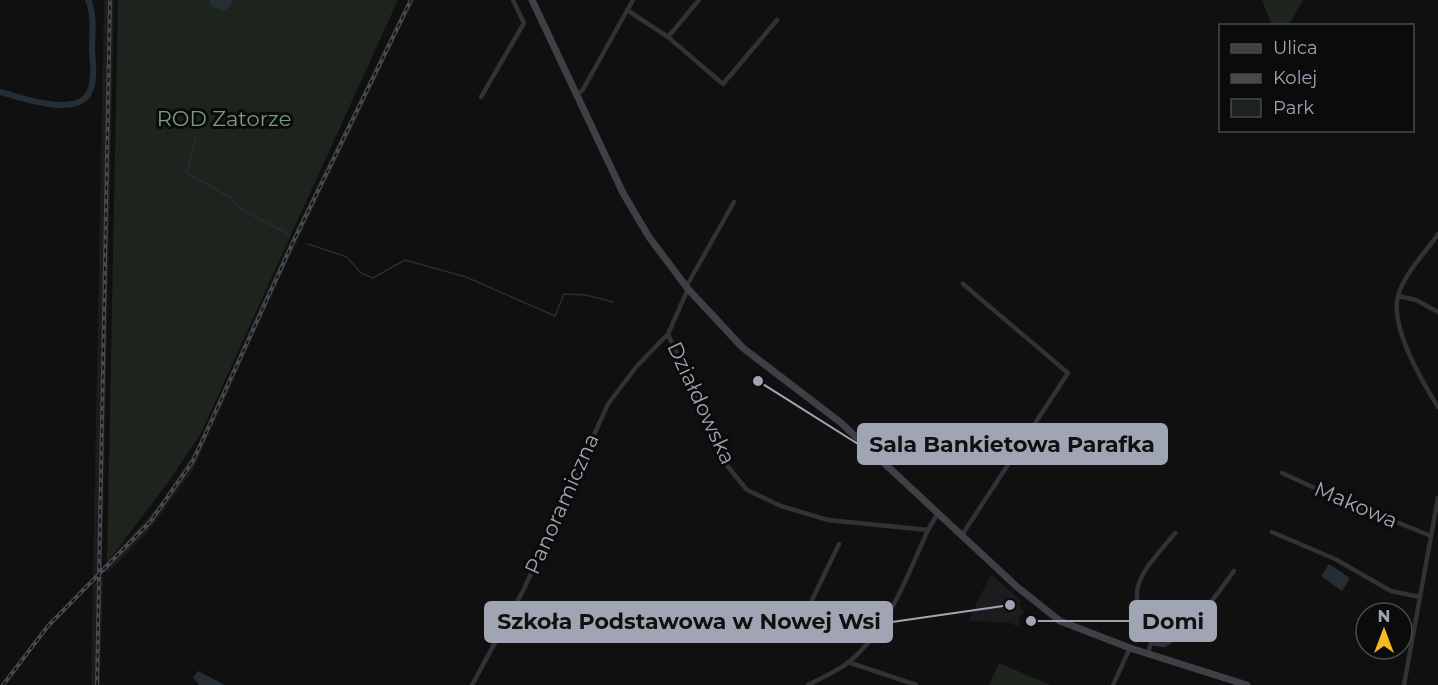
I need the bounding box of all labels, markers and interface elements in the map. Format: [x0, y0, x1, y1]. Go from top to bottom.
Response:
legend [1219, 24, 1414, 132]
text: Ulica [1273, 37, 1318, 59]
text: Kolej [1273, 67, 1317, 89]
text: Park [1273, 97, 1314, 119]
park label: ROD Zatorze [157, 106, 291, 131]
street label: Działdowska [662, 338, 741, 468]
callout: Sala Bankietowa Parafka [858, 424, 1167, 464]
street label: Panoramiczna [519, 430, 604, 578]
text: Sala Bankietowa Parafka [869, 431, 1155, 458]
street label: Makowa [1311, 476, 1402, 533]
callout: Domi [1130, 601, 1216, 641]
north arrow [1354, 601, 1414, 661]
callout: Szkoła Podstawowa w Nowej Wsi [485, 602, 892, 642]
text: N [1378, 607, 1390, 626]
text: Szkoła Podstawowa w Nowej Wsi [497, 608, 881, 635]
text: Domi [1142, 608, 1204, 635]

